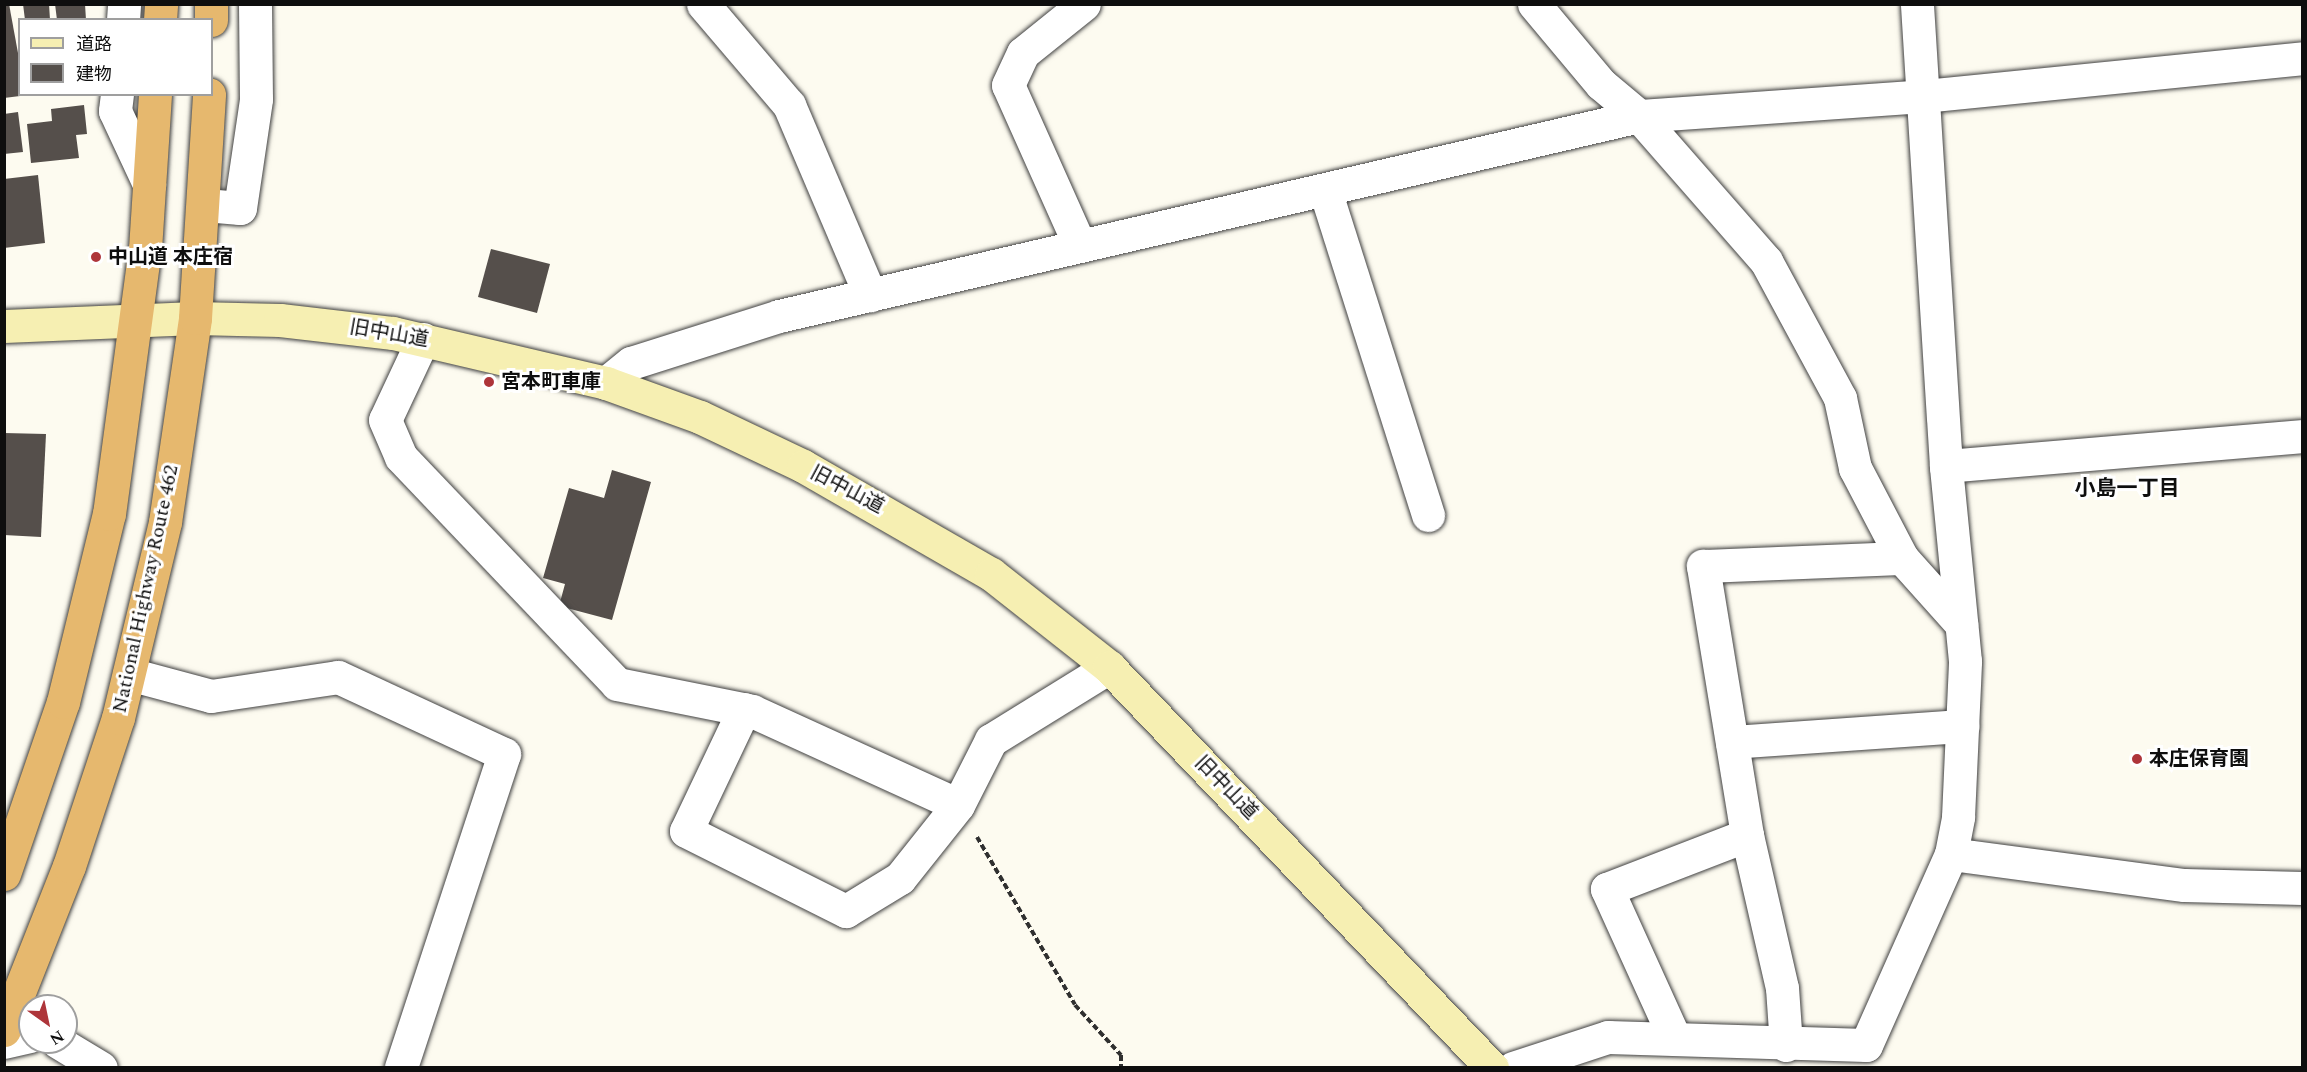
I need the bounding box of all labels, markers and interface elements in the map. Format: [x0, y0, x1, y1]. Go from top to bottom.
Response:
legend [18, 18, 213, 96]
text: 道路 [76, 31, 112, 58]
text: 建物 [76, 61, 112, 88]
place label: 中山道 本庄宿 [108, 245, 233, 269]
marker: 中山道 本庄宿 [89, 250, 103, 264]
street label: 旧中山道 [348, 315, 430, 353]
place label: 宮本町車庫 [501, 370, 601, 394]
marker: 宮本町車庫 [482, 375, 496, 389]
street label: 旧中山道 [806, 461, 888, 519]
street label: National Highway Route 462 [108, 463, 184, 715]
district label: 小島一丁目 [2075, 476, 2179, 502]
place label: 本庄保育園 [2149, 747, 2249, 771]
street label: 旧中山道 [1190, 751, 1262, 825]
marker: 本庄保育園 [2130, 752, 2144, 766]
north arrow [18, 994, 78, 1054]
text: N [45, 1024, 69, 1051]

